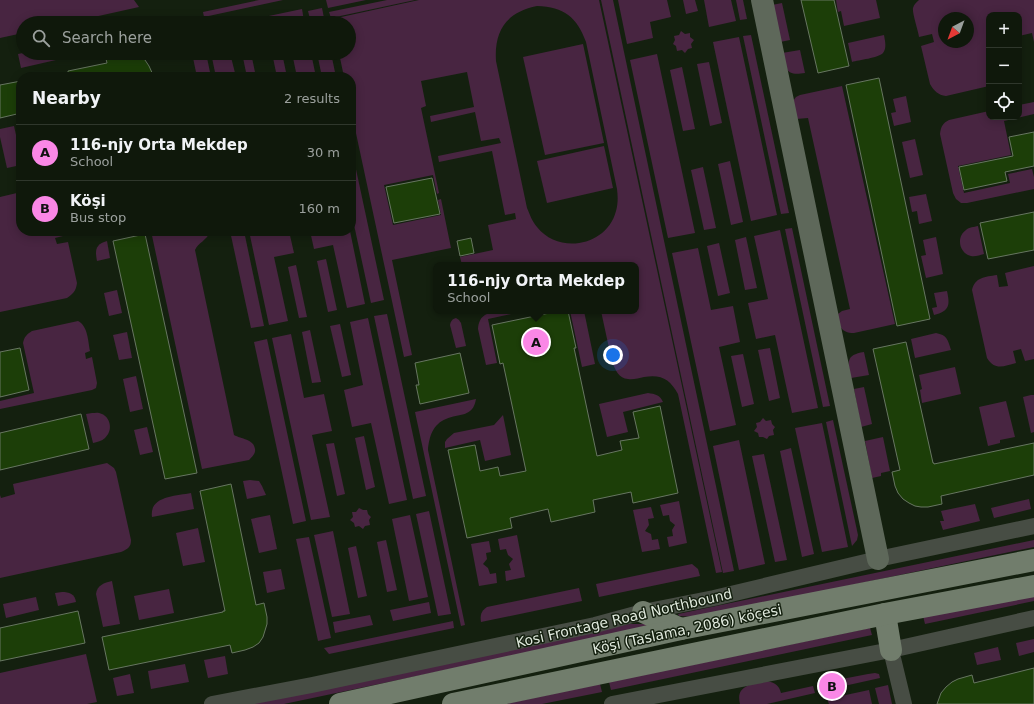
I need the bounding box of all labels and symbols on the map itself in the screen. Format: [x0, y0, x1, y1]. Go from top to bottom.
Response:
north arrow [938, 12, 974, 48]
pin: A [523, 327, 549, 357]
your location [603, 345, 623, 365]
street label: Kosi Frontage Road Northbound [514, 585, 734, 651]
street label: Köşi (Taslama, 2086) köçesi [591, 601, 783, 657]
pin: B [819, 671, 845, 701]

